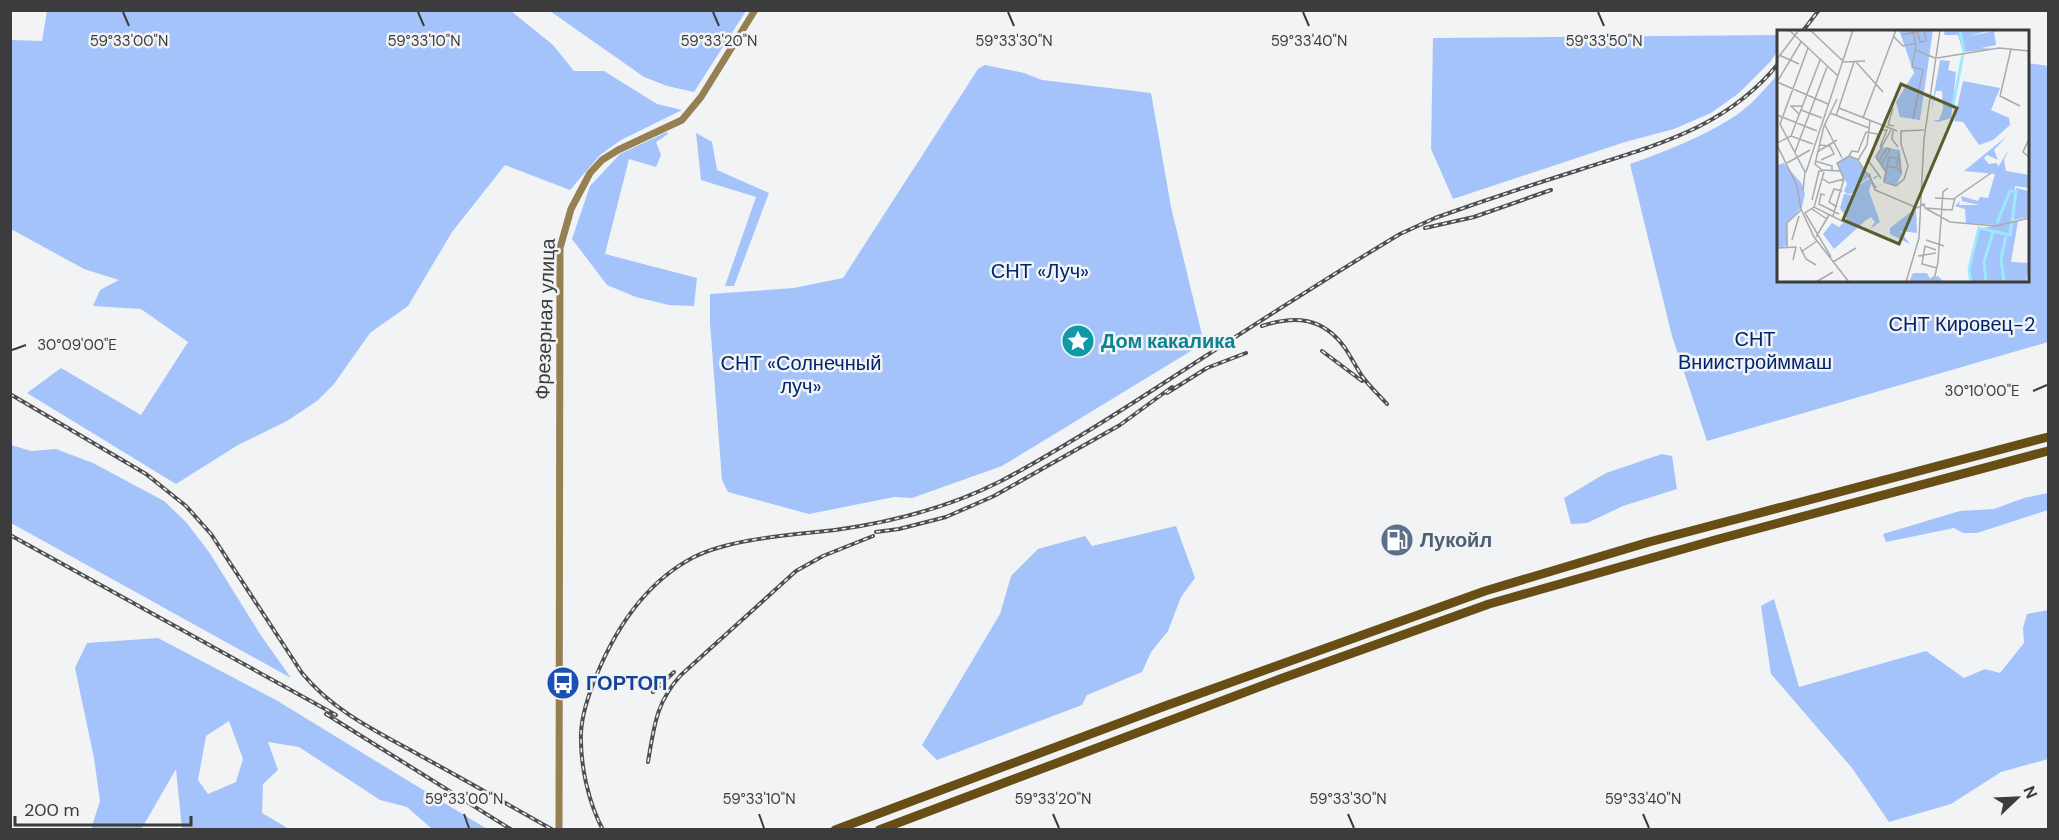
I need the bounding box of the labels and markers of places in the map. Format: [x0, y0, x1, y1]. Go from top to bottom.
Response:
place icon: Дом какалика [1060, 323, 1096, 359]
place label: Дом какалика [1101, 328, 1236, 354]
fuel station icon: Лукойл [1379, 522, 1415, 558]
place label: Лукойл [1420, 527, 1492, 553]
bus stop icon: ГОРТОП [545, 665, 581, 701]
place label: ГОРТОП [586, 670, 667, 696]

